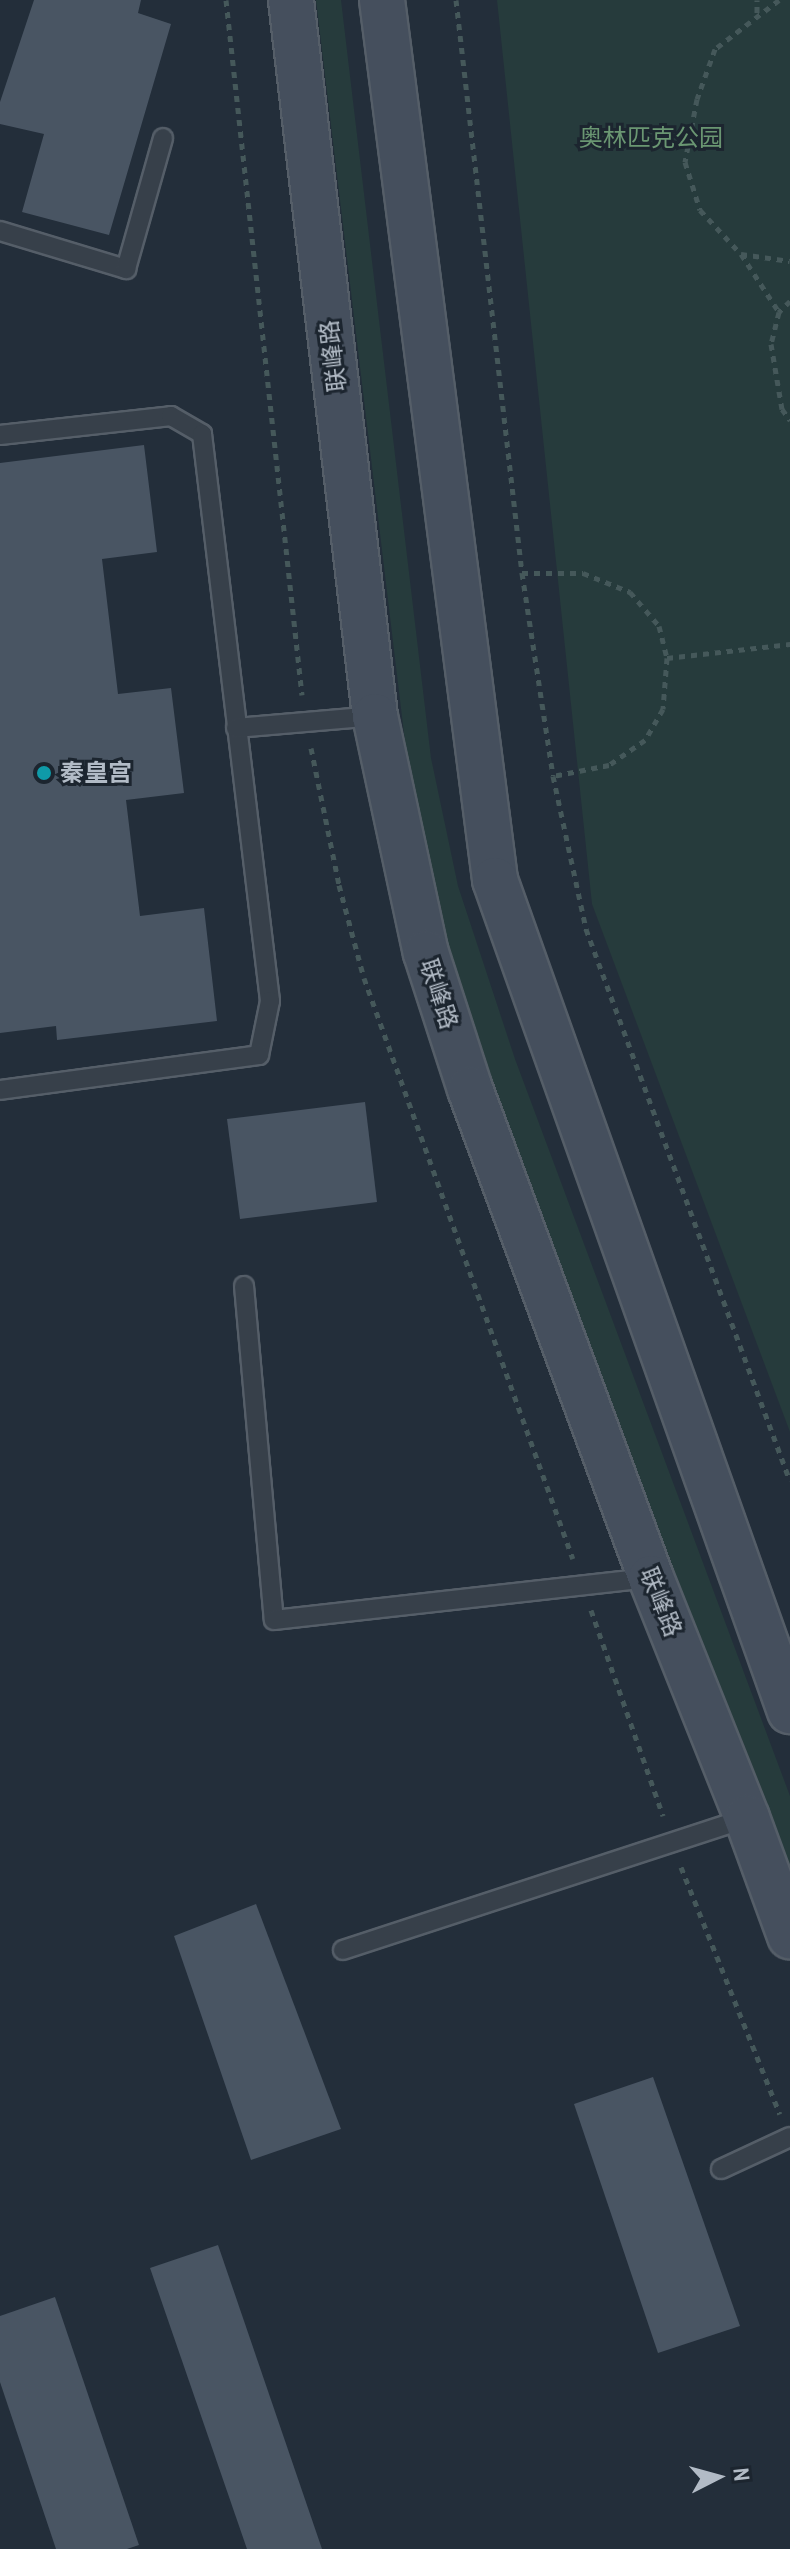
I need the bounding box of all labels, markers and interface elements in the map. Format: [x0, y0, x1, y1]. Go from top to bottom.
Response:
park label: 奥林匹克公园 [579, 124, 723, 152]
street label: 联峰路 [314, 319, 352, 393]
place label: 秦皇宫 [60, 759, 132, 787]
marker: 秦皇宫 [35, 764, 53, 782]
street label: 联峰路 [414, 955, 464, 1033]
street label: 联峰路 [634, 1563, 688, 1641]
north arrow [678, 2437, 758, 2517]
text: N [726, 2466, 757, 2483]

